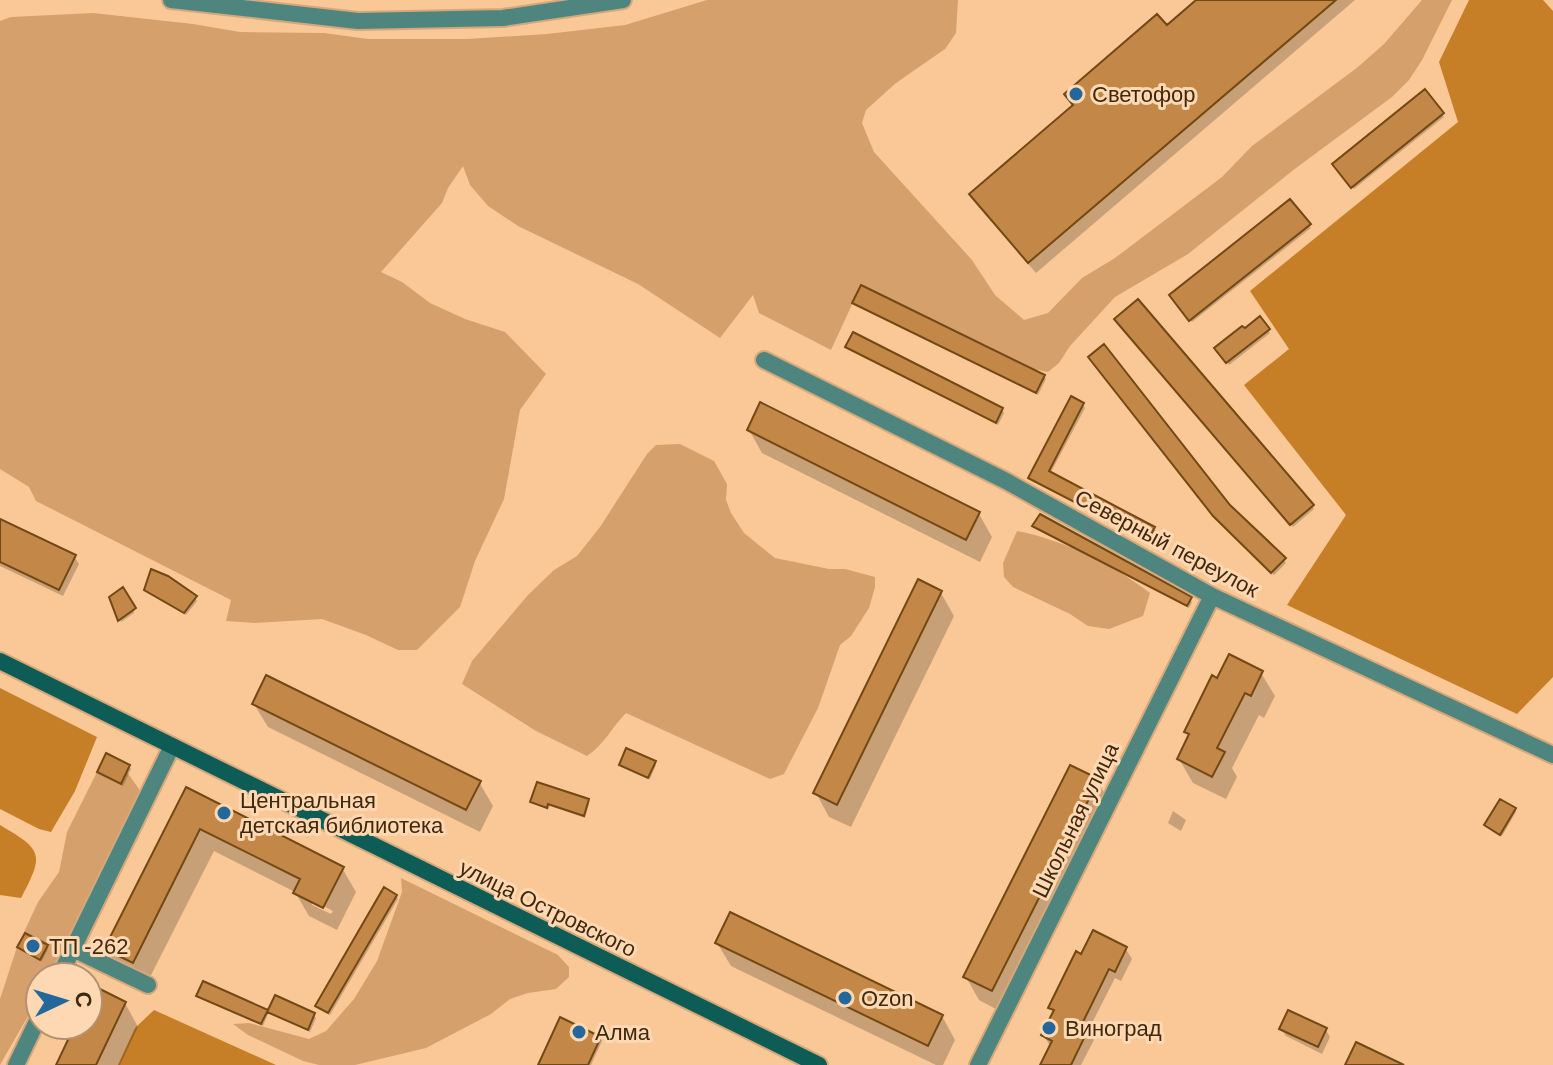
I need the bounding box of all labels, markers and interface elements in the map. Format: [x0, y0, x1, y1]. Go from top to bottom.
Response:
place label: Светофор [1092, 82, 1195, 107]
marker: Светофор [1067, 85, 1085, 103]
street label: Северный переулок [1071, 484, 1263, 603]
street label: Школьная улица [1027, 738, 1124, 902]
place label: Центральная детская библиотека [240, 788, 444, 838]
marker: Центральная детская библиотека [215, 804, 233, 822]
street label: улица Островского [455, 855, 640, 962]
place label: ТП -262 [49, 934, 128, 959]
marker: ТП -262 [24, 937, 42, 955]
north arrow [24, 961, 104, 1041]
place label: Ozon [861, 986, 914, 1011]
marker: Ozon [836, 989, 854, 1007]
text: С [70, 991, 96, 1009]
place label: Виноград [1065, 1016, 1162, 1041]
marker: Виноград [1040, 1019, 1058, 1037]
place label: Алма [595, 1020, 651, 1045]
marker: Алма [570, 1023, 588, 1041]

